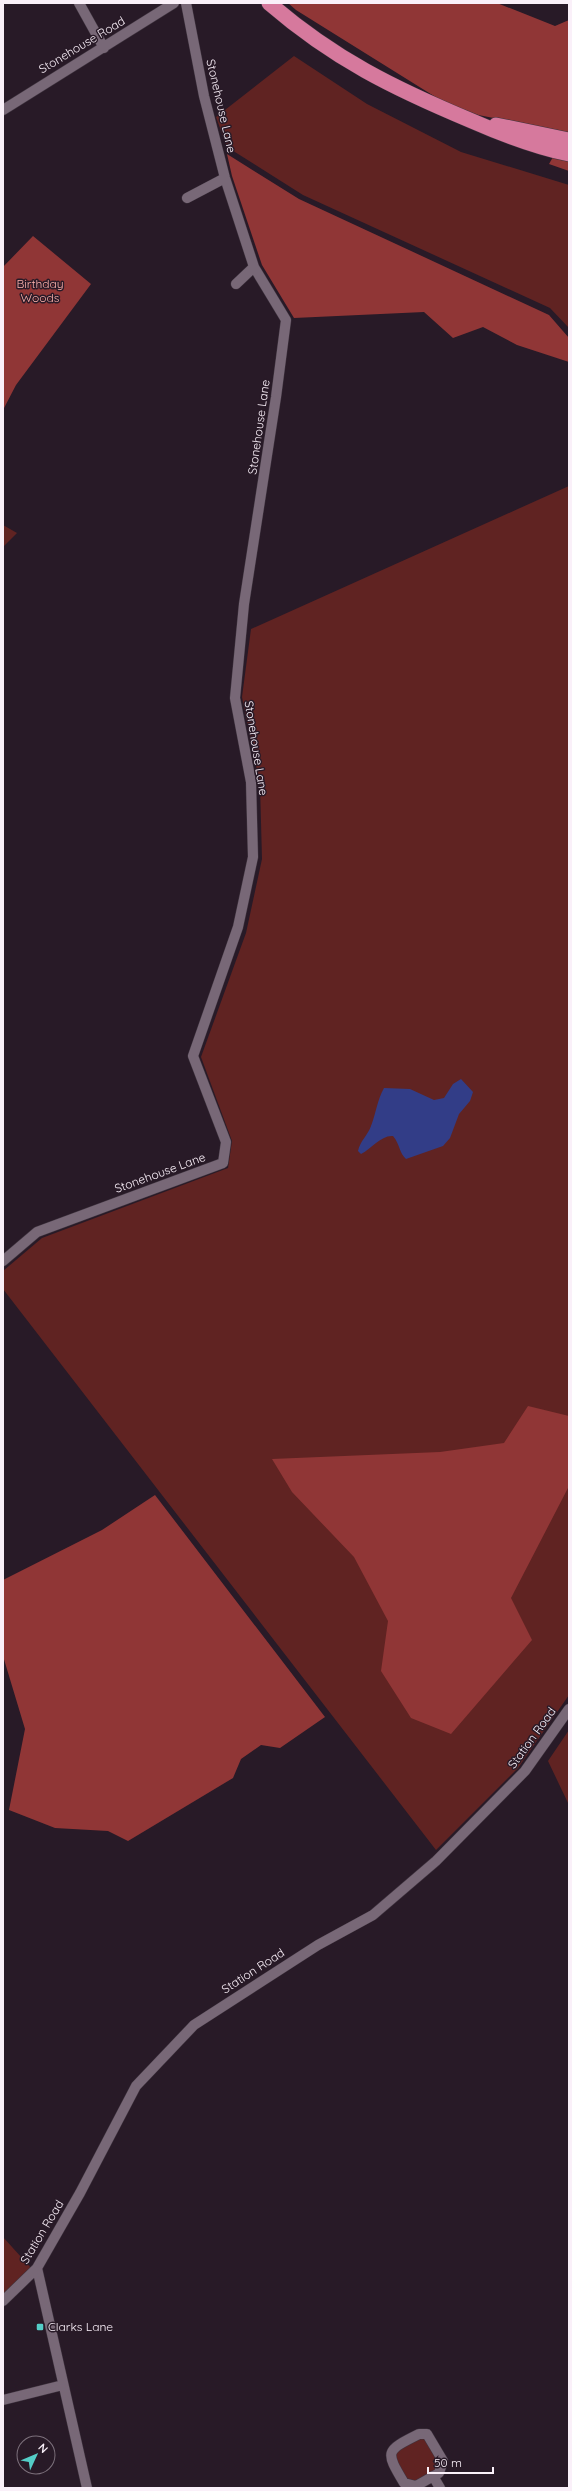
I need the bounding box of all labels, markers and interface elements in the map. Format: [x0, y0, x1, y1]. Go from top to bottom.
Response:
street label: Stonehouse Road [36, 13, 128, 76]
street label: Stonehouse Lane [203, 58, 240, 154]
park label: Birthday Woods [16, 276, 64, 305]
street label: Stonehouse Lane [244, 378, 273, 475]
street label: Stonehouse Lane [242, 700, 271, 797]
street label: Stonehouse Lane [112, 1149, 208, 1196]
street label: Station Road [504, 1704, 559, 1771]
street label: Station Road [218, 1945, 287, 1996]
street label: Station Road [17, 2197, 67, 2266]
place label: Clarks Lane [48, 2319, 113, 2334]
marker: Clarks Lane [35, 2322, 45, 2332]
north arrow [16, 2435, 56, 2475]
text: N [35, 2440, 51, 2456]
scale bar [428, 2449, 493, 2475]
text: 50 m [434, 2455, 462, 2470]

